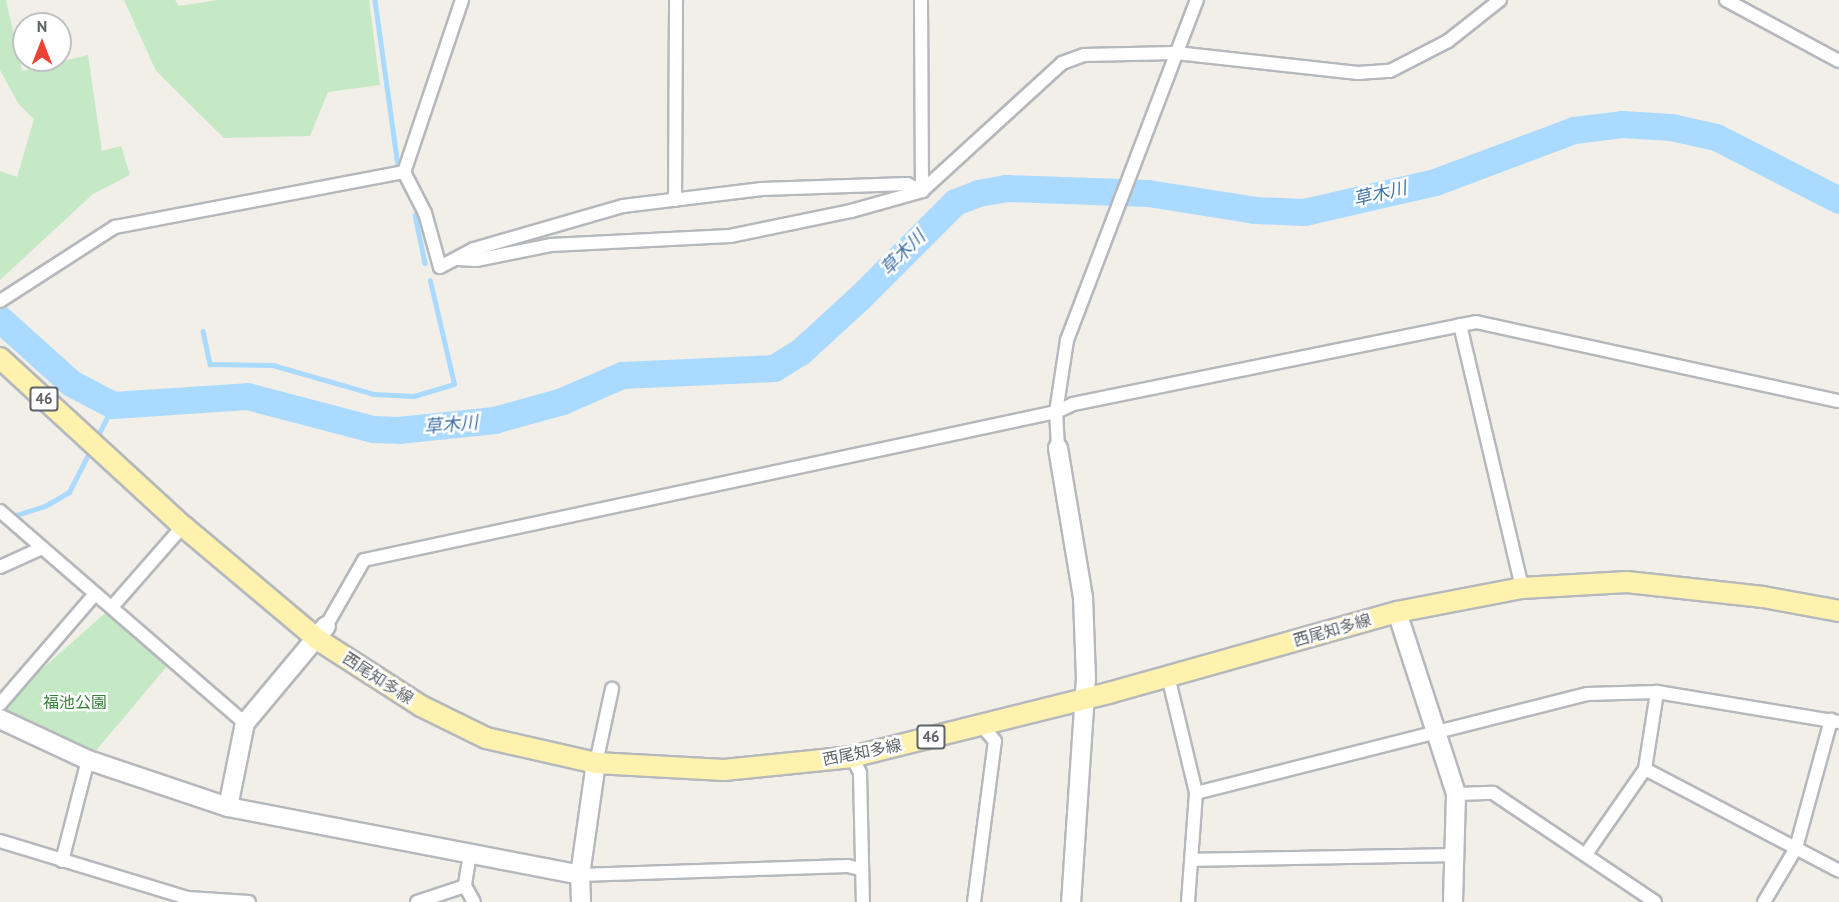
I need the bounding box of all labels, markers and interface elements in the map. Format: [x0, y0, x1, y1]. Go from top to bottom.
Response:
north arrow [12, 12, 72, 72]
text: N [37, 16, 47, 36]
water label: 草木川 [1351, 177, 1409, 211]
water label: 草木川 [876, 226, 930, 280]
road number: 46 [29, 387, 59, 411]
water label: 草木川 [423, 412, 479, 438]
street label: 西尾知多線 [1291, 610, 1373, 650]
street label: 西尾知多線 [339, 648, 417, 708]
park label: 福池公園 [43, 692, 107, 712]
road number: 46 [916, 725, 946, 749]
street label: 西尾知多線 [821, 735, 903, 769]

